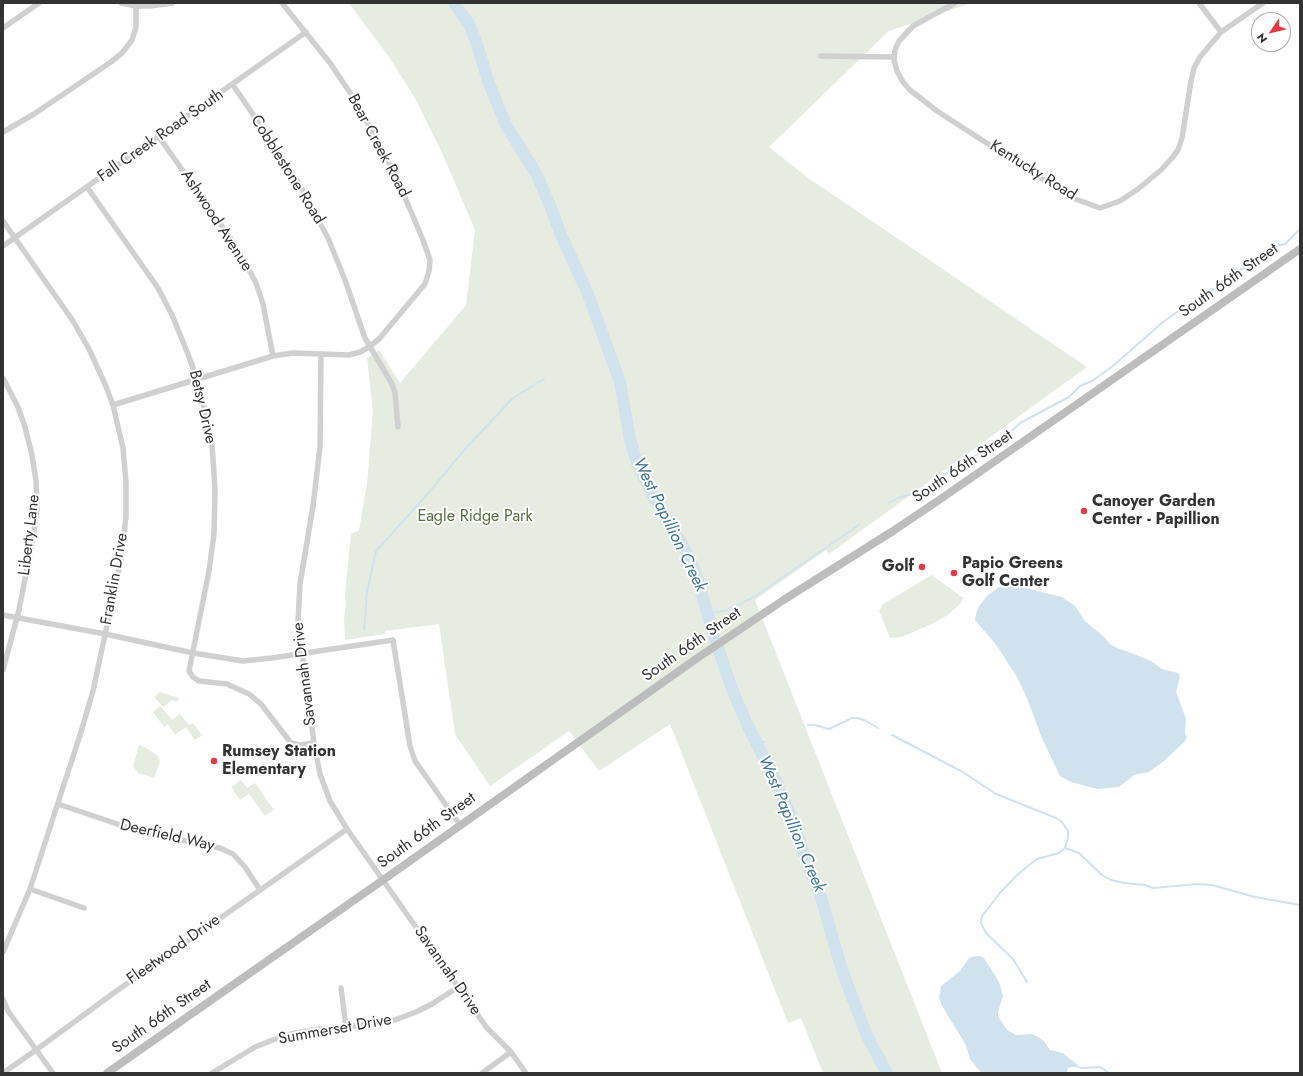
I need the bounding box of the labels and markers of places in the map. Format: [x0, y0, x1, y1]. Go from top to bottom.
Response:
place label: Canoyer Garden Center - Papillion [1092, 492, 1220, 530]
marker: Canoyer Garden Center - Papillion [1079, 506, 1089, 516]
place label: Papio Greens Golf Center [962, 554, 1063, 592]
place label: Golf [882, 557, 914, 577]
marker: Golf [917, 562, 927, 572]
marker: Papio Greens Golf Center [949, 568, 959, 578]
place label: Rumsey Station Elementary [222, 742, 336, 780]
marker: Rumsey Station Elementary [209, 756, 219, 766]

